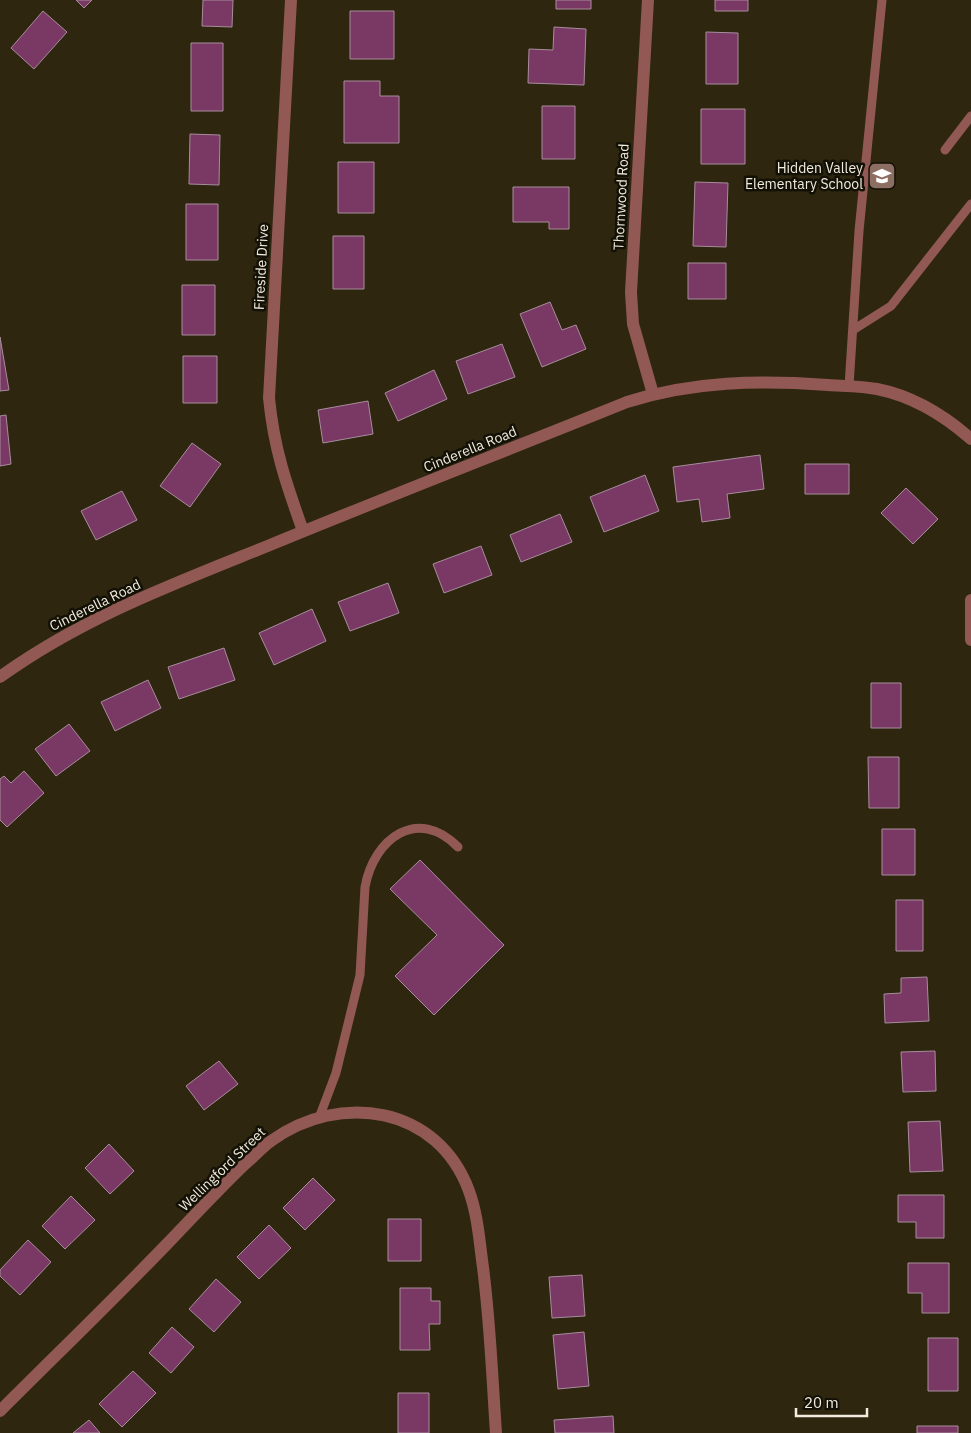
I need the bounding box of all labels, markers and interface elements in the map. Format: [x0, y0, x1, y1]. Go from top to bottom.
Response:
street label: Thornwood Road [609, 143, 633, 251]
place label: Hidden Valley Elementary School [745, 159, 863, 193]
school or university icon: Hidden Valley Elementary School [867, 161, 897, 191]
street label: Fireside Drive [250, 223, 272, 310]
street label: Cinderella Road [421, 422, 519, 476]
street label: Cinderella Road [46, 575, 144, 635]
street label: Wellingford Street [175, 1123, 269, 1215]
scale bar [796, 1386, 867, 1418]
text: 20 m [804, 1393, 839, 1412]

